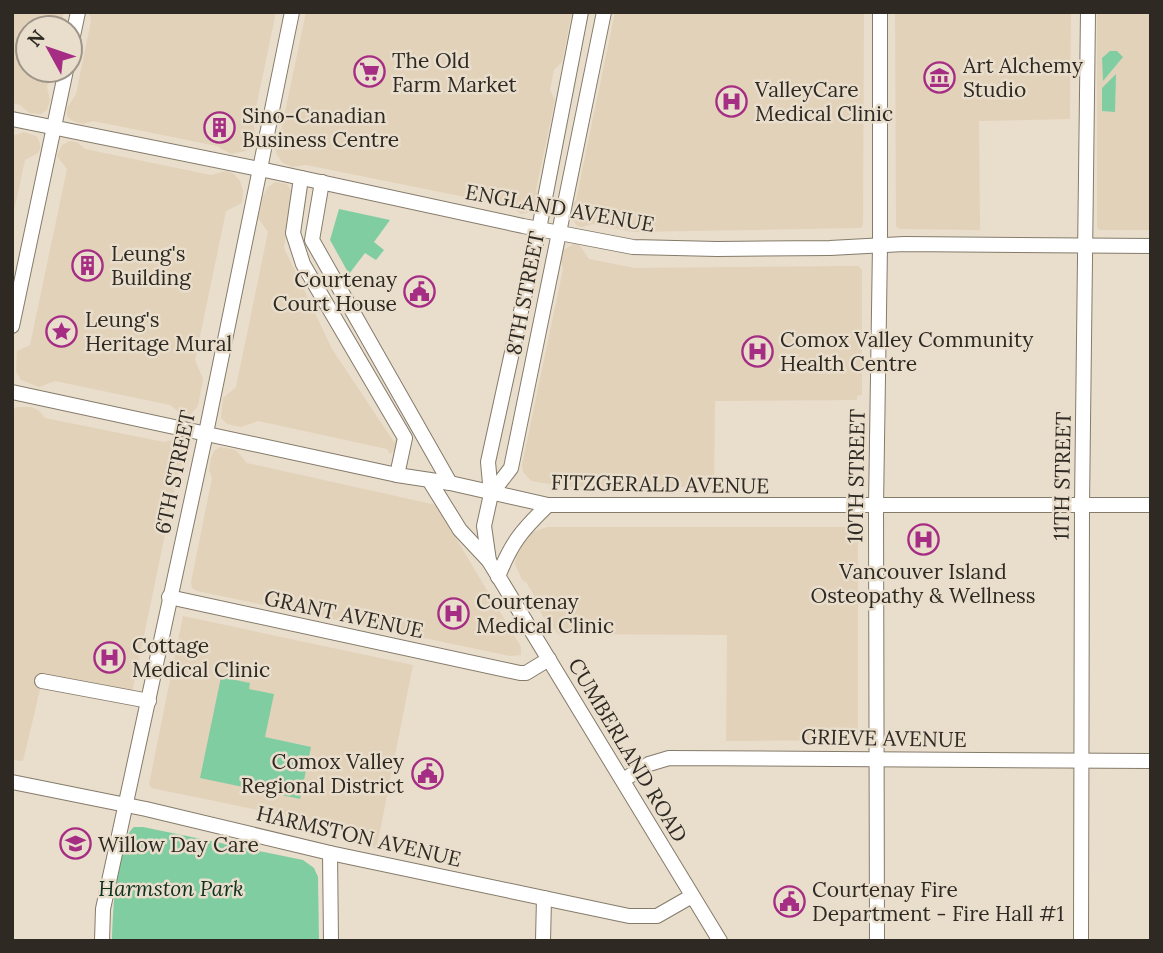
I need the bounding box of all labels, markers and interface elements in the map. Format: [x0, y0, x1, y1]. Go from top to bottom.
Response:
north arrow [14, 14, 84, 84]
text: N [22, 24, 50, 51]
place label: The Old Farm Market [392, 47, 517, 98]
place label: Art Alchemy Studio [962, 52, 1083, 103]
supermarket icon: The Old Farm Market [352, 55, 386, 89]
museum icon: Art Alchemy Studio [923, 60, 957, 94]
place label: ValleyCare Medical Clinic [754, 76, 893, 127]
hospital icon: ValleyCare Medical Clinic [715, 84, 749, 118]
place label: Sino-Canadian Business Centre [242, 102, 399, 153]
building icon: Sino-Canadian Business Centre [202, 110, 236, 144]
street label: ENGLAND AVENUE [463, 178, 657, 238]
street label: 8TH STREET [500, 229, 550, 357]
place label: Leung's Building [111, 240, 191, 291]
building icon: Leung's Building [71, 248, 105, 282]
place label: Courtenay Court House [273, 266, 397, 317]
public building icon: Courtenay Court House [403, 274, 437, 308]
place label: Leung's Heritage Mural [85, 306, 232, 357]
place icon: Leung's Heritage Mural [45, 314, 79, 348]
place label: Comox Valley Community Health Centre [780, 326, 1033, 377]
hospital icon: Comox Valley Community Health Centre [740, 334, 774, 368]
street label: 6TH STREET [149, 408, 201, 536]
street label: 10TH STREET [841, 409, 871, 543]
street label: 11TH STREET [1047, 411, 1077, 541]
street label: FITZGERALD AVENUE [551, 469, 769, 499]
hospital icon: Vancouver Island Osteopathy & Wellness [906, 522, 940, 556]
place label: Vancouver Island Osteopathy & Wellness [810, 558, 1036, 609]
street label: GRANT AVENUE [262, 584, 426, 644]
place label: Courtenay Medical Clinic [476, 588, 614, 639]
hospital icon: Courtenay Medical Clinic [436, 596, 470, 630]
place label: Cottage Medical Clinic [132, 632, 270, 683]
hospital icon: Cottage Medical Clinic [92, 640, 126, 674]
street label: CUMBERLAND ROAD [562, 653, 694, 847]
street label: GRIEVE AVENUE [801, 723, 967, 753]
place label: Comox Valley Regional District [241, 748, 405, 799]
public building icon: Comox Valley Regional District [410, 756, 444, 790]
street label: HARMSTON AVENUE [254, 799, 464, 873]
school or university icon: Willow Day Care [58, 827, 92, 861]
place label: Willow Day Care [98, 831, 259, 858]
park label: Harmston Park [98, 875, 244, 902]
place label: Courtenay Fire Department - Fire Hall #1 [812, 876, 1064, 927]
public building icon: Courtenay Fire Department - Fire Hall #1 [772, 884, 806, 918]

